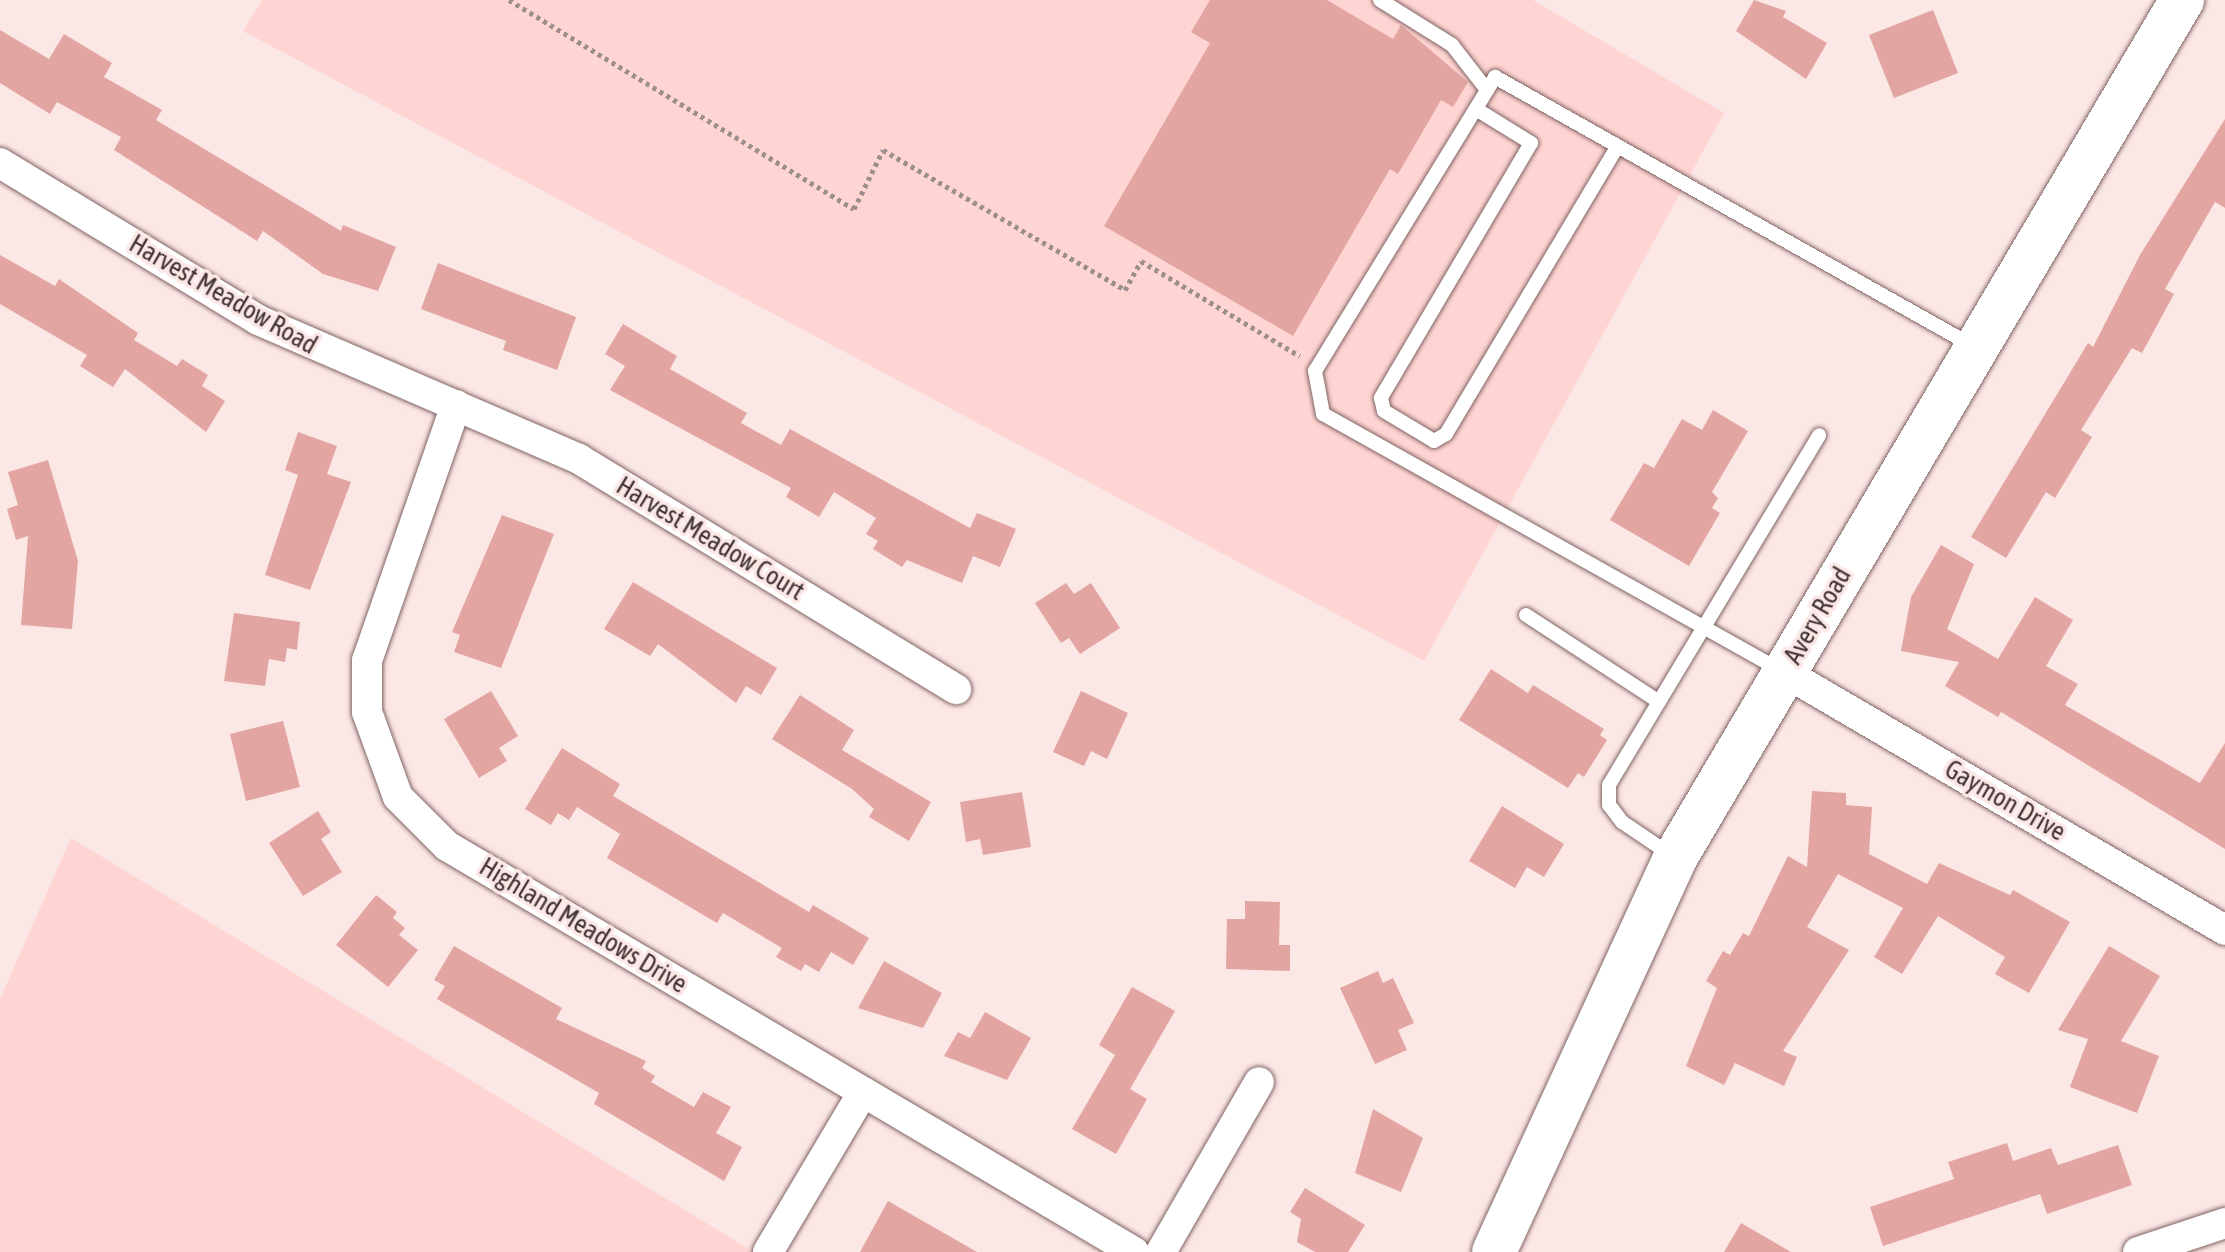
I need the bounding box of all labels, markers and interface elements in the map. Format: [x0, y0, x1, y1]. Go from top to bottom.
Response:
street label: Harvest Meadow Road [124, 229, 322, 361]
street label: Harvest Meadow Court [611, 471, 809, 607]
street label: Avery Road [1778, 562, 1858, 670]
street label: Gaymon Drive [1939, 754, 2071, 848]
street label: Highland Meadows Drive [474, 852, 692, 1000]

